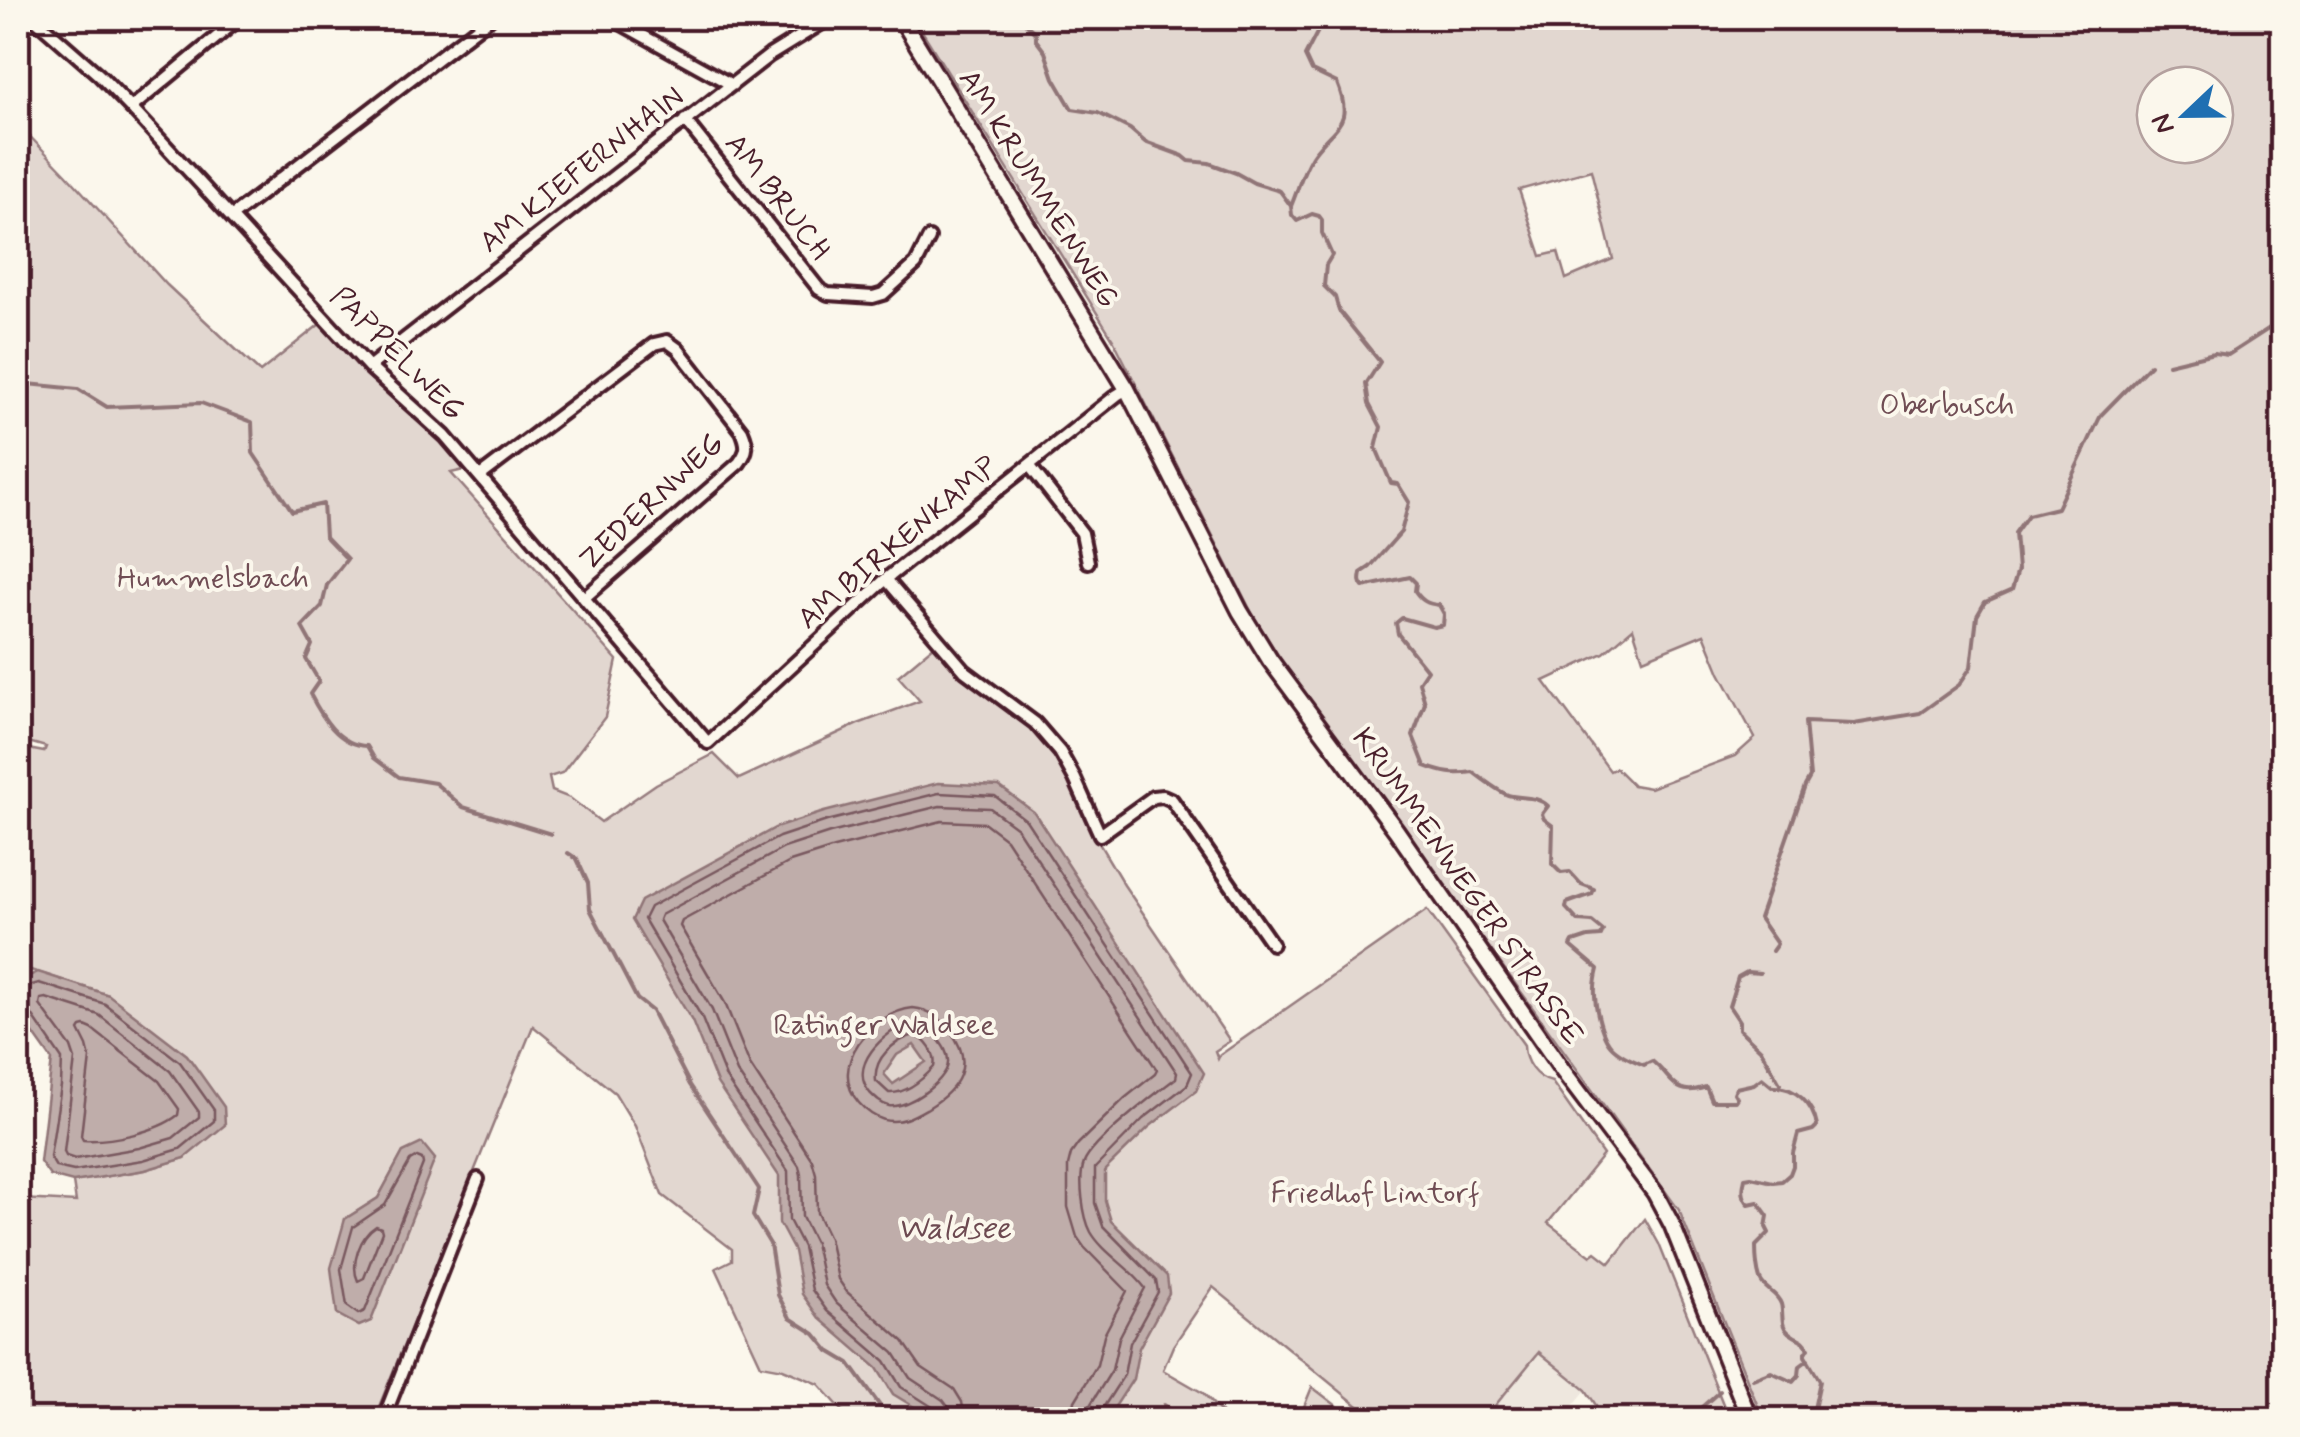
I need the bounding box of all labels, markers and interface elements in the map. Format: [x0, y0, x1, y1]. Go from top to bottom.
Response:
street label: AM KRUMMENWEG [949, 62, 1127, 316]
north arrow [2135, 65, 2235, 165]
street label: AM KIEFERNHAIN [472, 78, 692, 262]
text: N [2143, 108, 2185, 139]
street label: AM BRUCH [715, 126, 839, 268]
street label: PAPPELWEG [321, 278, 473, 430]
park label: Oberbusch [1880, 386, 2014, 425]
street label: ZEDERNWEG [571, 425, 733, 579]
street label: AM BIRKENKAMP [790, 448, 1006, 638]
park label: Hummelsbach [117, 559, 309, 598]
street label: KRUMMENWEGER STRASSE [1342, 721, 1592, 1053]
park label: Ratinger Waldsee [773, 1006, 995, 1048]
park label: Friedhof Lintorf [1271, 1174, 1479, 1213]
water label: Waldsee [897, 1208, 1012, 1250]

